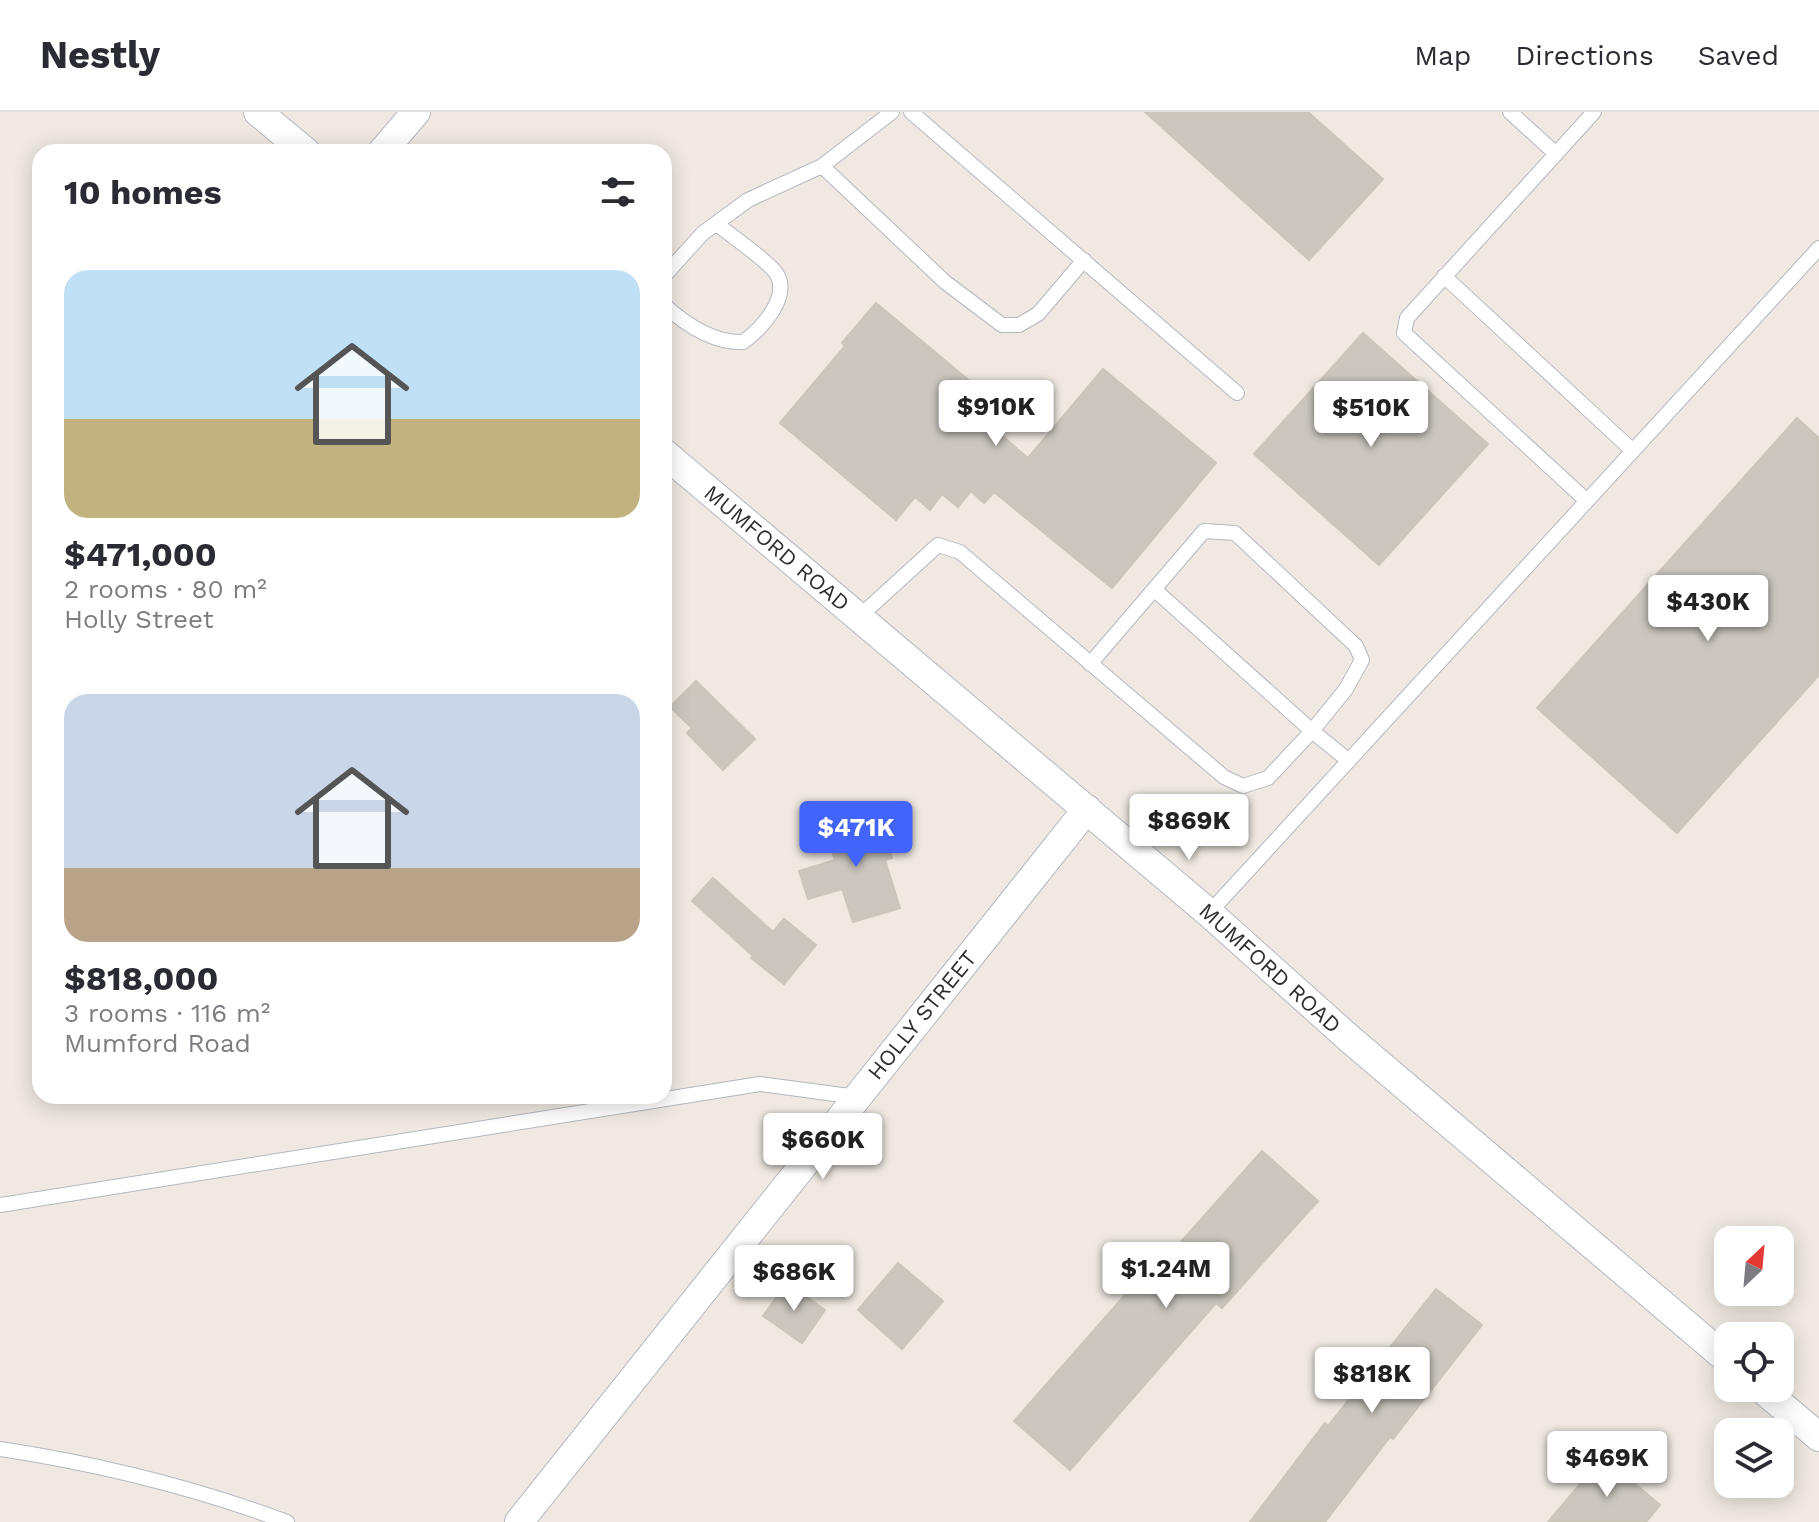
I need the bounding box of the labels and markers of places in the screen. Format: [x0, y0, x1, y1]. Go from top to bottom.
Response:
pin: $910K [940, 380, 1052, 448]
pin: $510K [1315, 381, 1427, 449]
pin: $430K [1652, 575, 1764, 643]
pin: $869K [1133, 794, 1245, 862]
pin: $471K [800, 801, 912, 869]
pin: $660K [767, 1113, 879, 1181]
pin: $1.24M [1101, 1242, 1231, 1310]
pin: $686K [738, 1245, 850, 1313]
pin: $818K [1316, 1347, 1428, 1415]
pin: $469K [1551, 1431, 1663, 1499]

